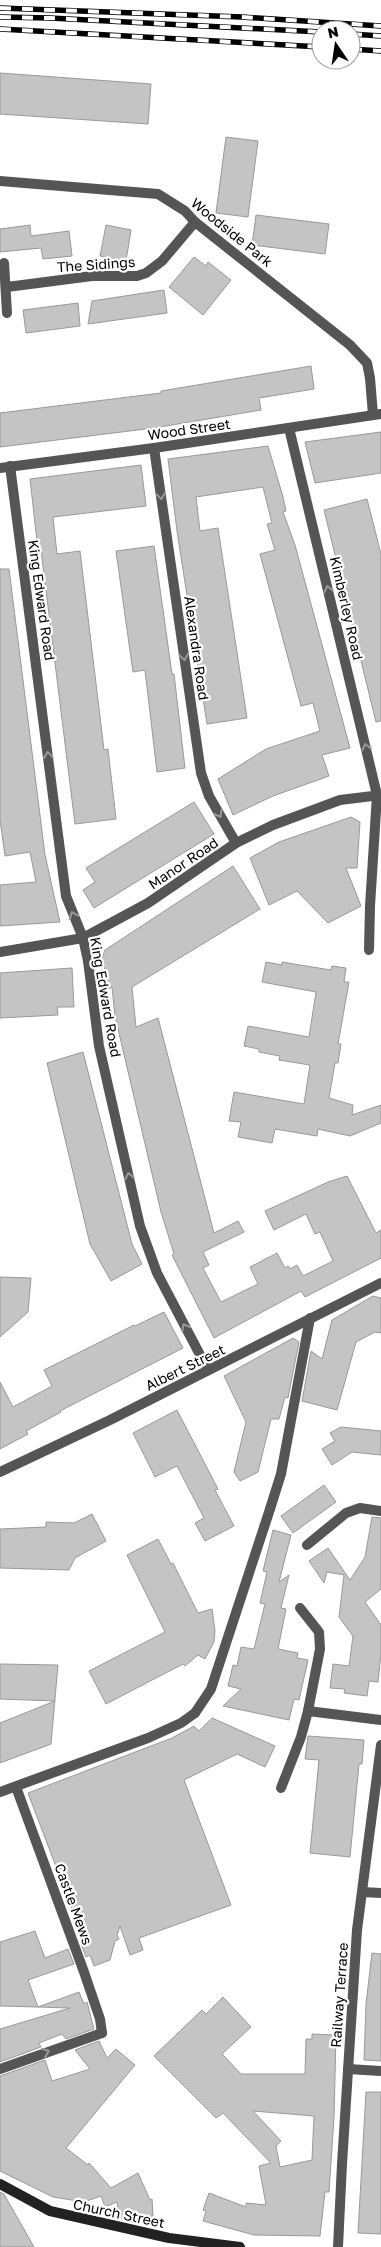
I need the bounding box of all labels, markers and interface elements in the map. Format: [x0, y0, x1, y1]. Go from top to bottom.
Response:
north arrow [311, 20, 361, 70]
text: N [326, 22, 340, 41]
street label: Woodside Park [188, 194, 276, 270]
street label: The Sidings [56, 253, 136, 275]
street label: Wood Street [147, 415, 231, 443]
one-way arrow [155, 492, 166, 500]
street label: King Edward Road [25, 538, 59, 662]
street label: Kimberley Road [327, 555, 367, 661]
one-way arrow [323, 585, 334, 594]
street label: Alexandra Road [181, 595, 213, 701]
one-way arrow [178, 653, 189, 661]
one-way arrow [361, 743, 372, 752]
one-way arrow [43, 751, 54, 759]
one-way arrow [213, 809, 223, 818]
street label: Manor Road [145, 834, 221, 892]
one-way arrow [69, 911, 79, 920]
street label: King Edward Road [87, 936, 125, 1058]
one-way arrow [124, 1171, 135, 1180]
one-way arrow [181, 1323, 191, 1332]
street label: Albert Street [142, 1340, 228, 1394]
street label: Castle Mews [51, 1861, 97, 1947]
street label: Railway Terrace [327, 1942, 351, 2048]
one-way arrow [41, 2048, 50, 2058]
street label: Church Street [72, 2195, 166, 2231]

